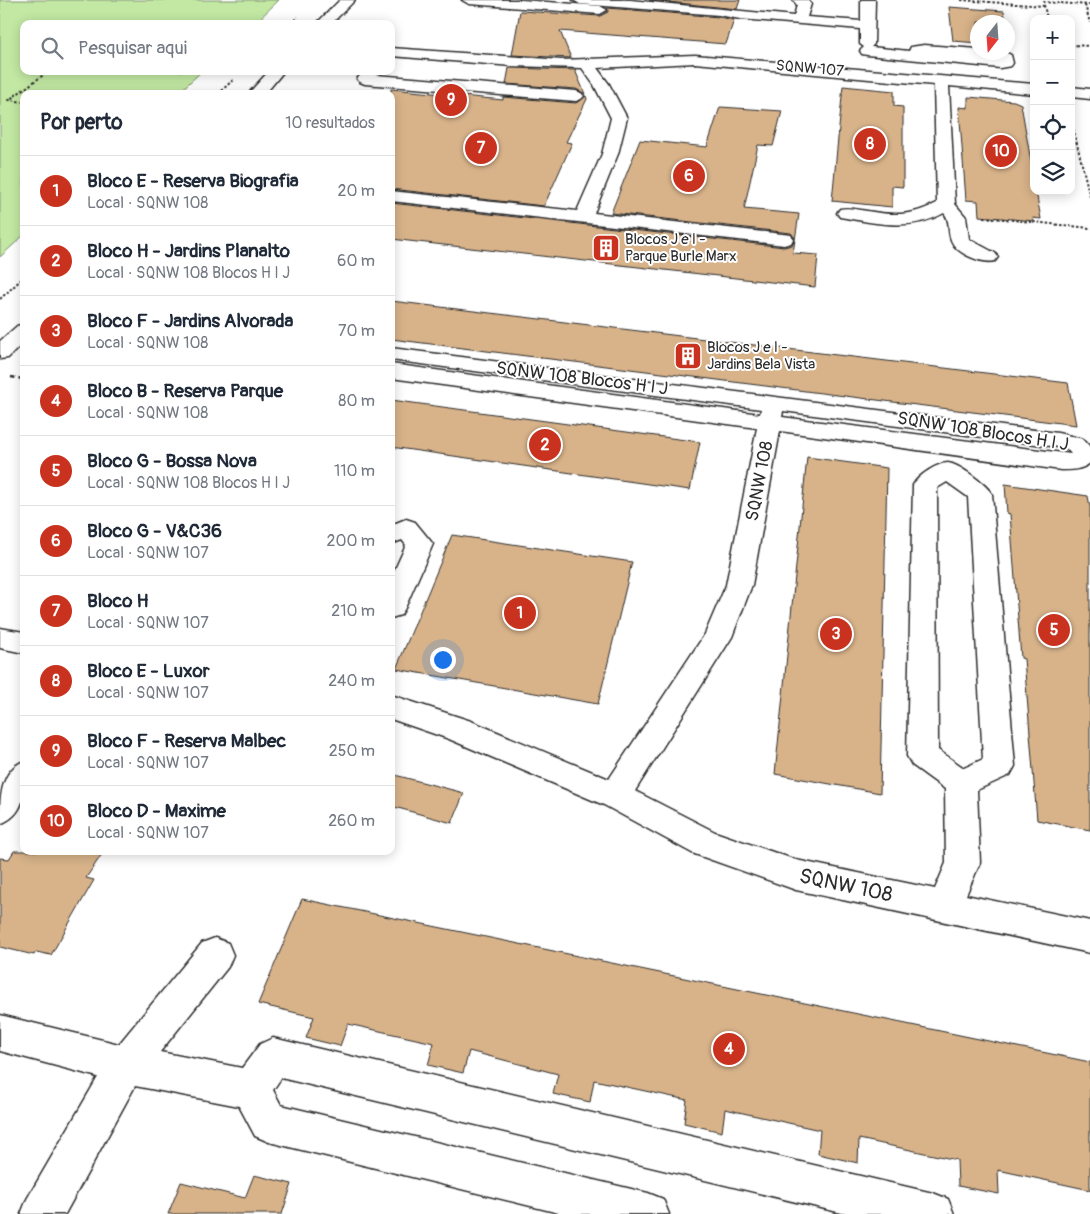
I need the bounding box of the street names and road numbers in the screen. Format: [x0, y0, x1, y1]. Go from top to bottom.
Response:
street label: SQNW 107 [775, 56, 845, 81]
street label: SQNW 108 Blocos H I J [495, 357, 669, 400]
street label: SQNW 108 Blocos H I J [896, 407, 1070, 456]
street label: SQNW 108 [740, 439, 779, 523]
street label: SQNW 108 [797, 862, 895, 909]

